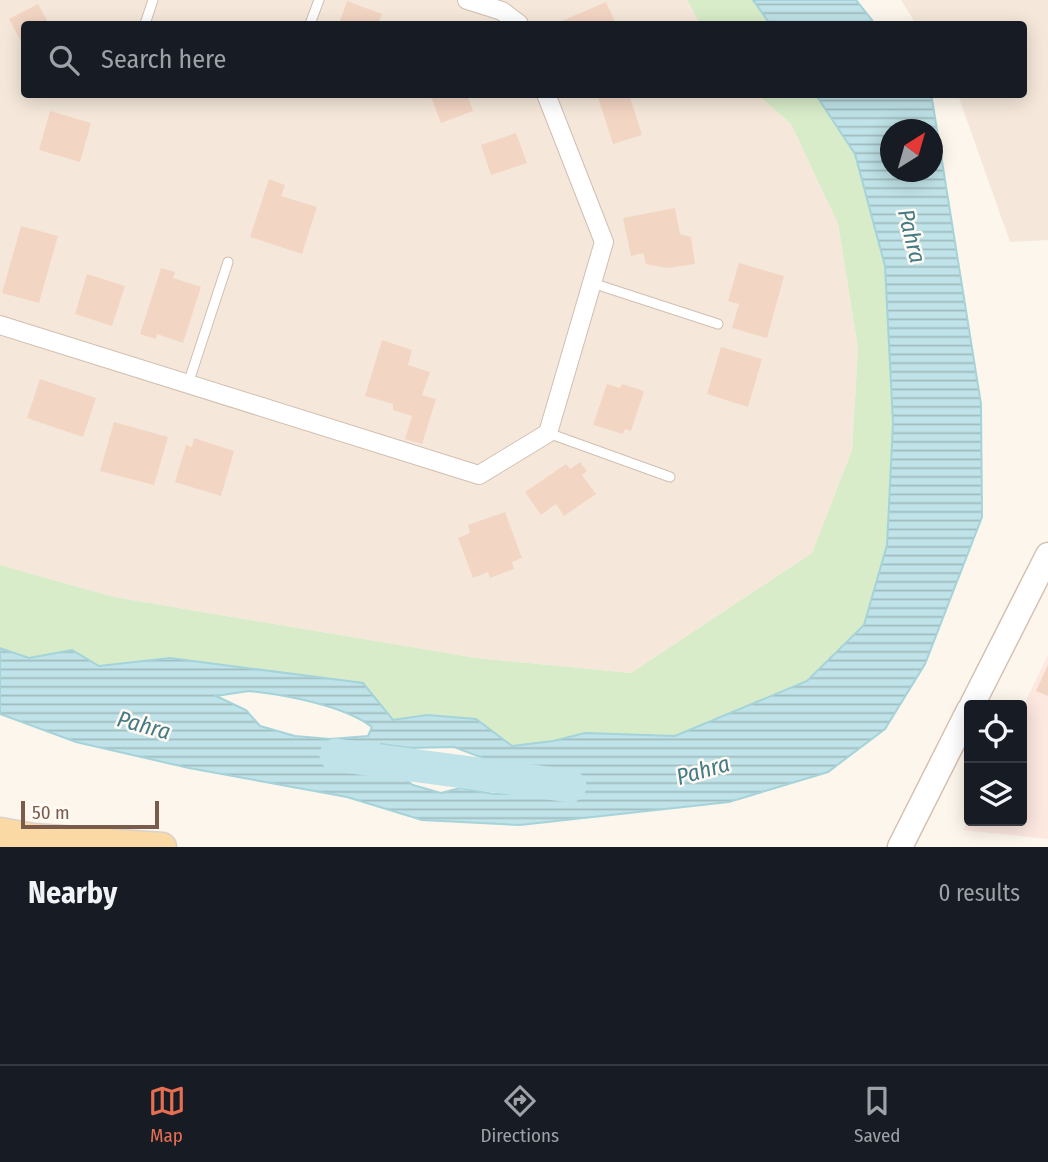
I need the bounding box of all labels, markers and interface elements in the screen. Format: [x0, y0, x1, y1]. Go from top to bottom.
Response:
search box [21, 21, 1027, 98]
icon: search [45, 41, 83, 79]
text: Search here [101, 44, 226, 75]
north arrow [880, 119, 943, 182]
water label: Pahra [892, 206, 932, 266]
map controls [964, 700, 1027, 826]
button: locate [964, 700, 1027, 763]
water label: Pahra [114, 704, 174, 746]
water label: Pahra [673, 749, 733, 791]
button: layers [964, 763, 1027, 826]
scale bar [21, 798, 159, 830]
text: 50 m [32, 801, 70, 824]
text: Nearby [28, 875, 117, 911]
text: 0 results [939, 879, 1020, 907]
tab: Map [148, 1082, 186, 1147]
tab: Directions [481, 1082, 559, 1147]
tab: Saved [854, 1082, 900, 1147]

